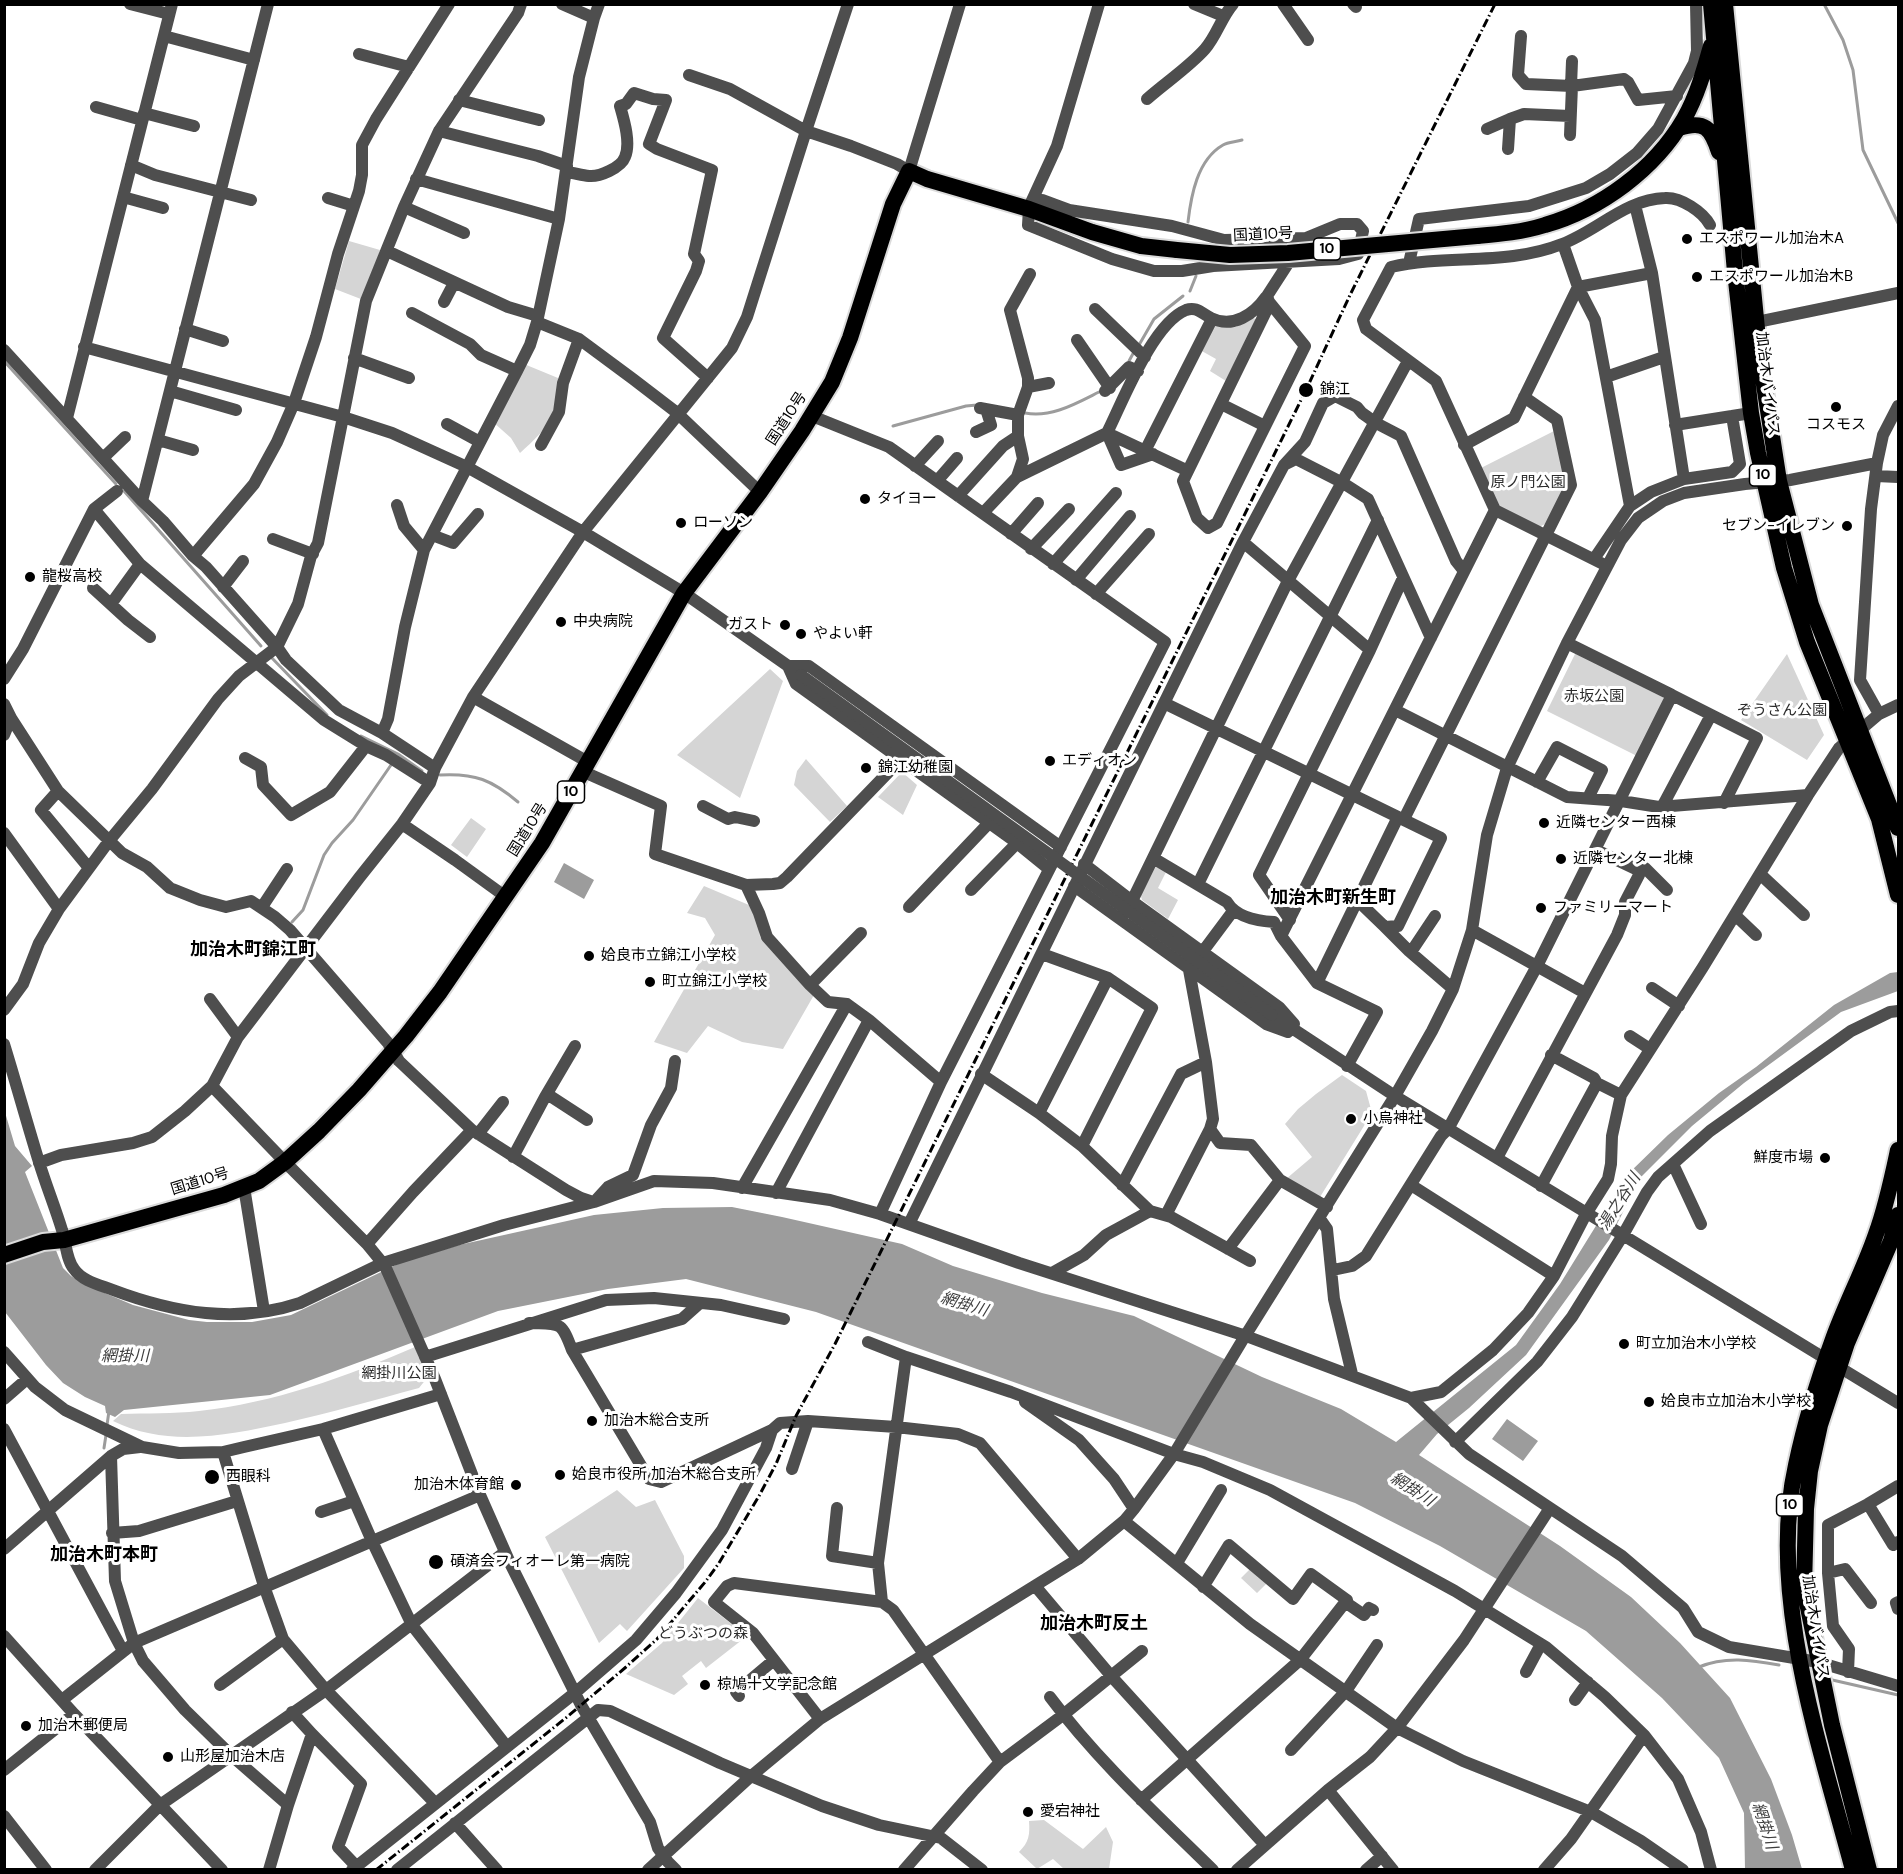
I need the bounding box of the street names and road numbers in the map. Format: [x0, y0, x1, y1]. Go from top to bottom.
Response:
street label: 国道10号 [1233, 224, 1293, 246]
road number: 10 [1314, 238, 1340, 260]
street label: 加治木バイパス [1752, 331, 1782, 437]
street label: 国道10号 [763, 389, 811, 449]
road number: 10 [1750, 464, 1776, 486]
road number: 10 [558, 781, 584, 803]
street label: 国道10号 [504, 800, 552, 860]
street label: 国道10号 [169, 1165, 231, 1199]
road number: 10 [1776, 1494, 1804, 1516]
street label: 加治木バイパス [1798, 1574, 1832, 1680]

